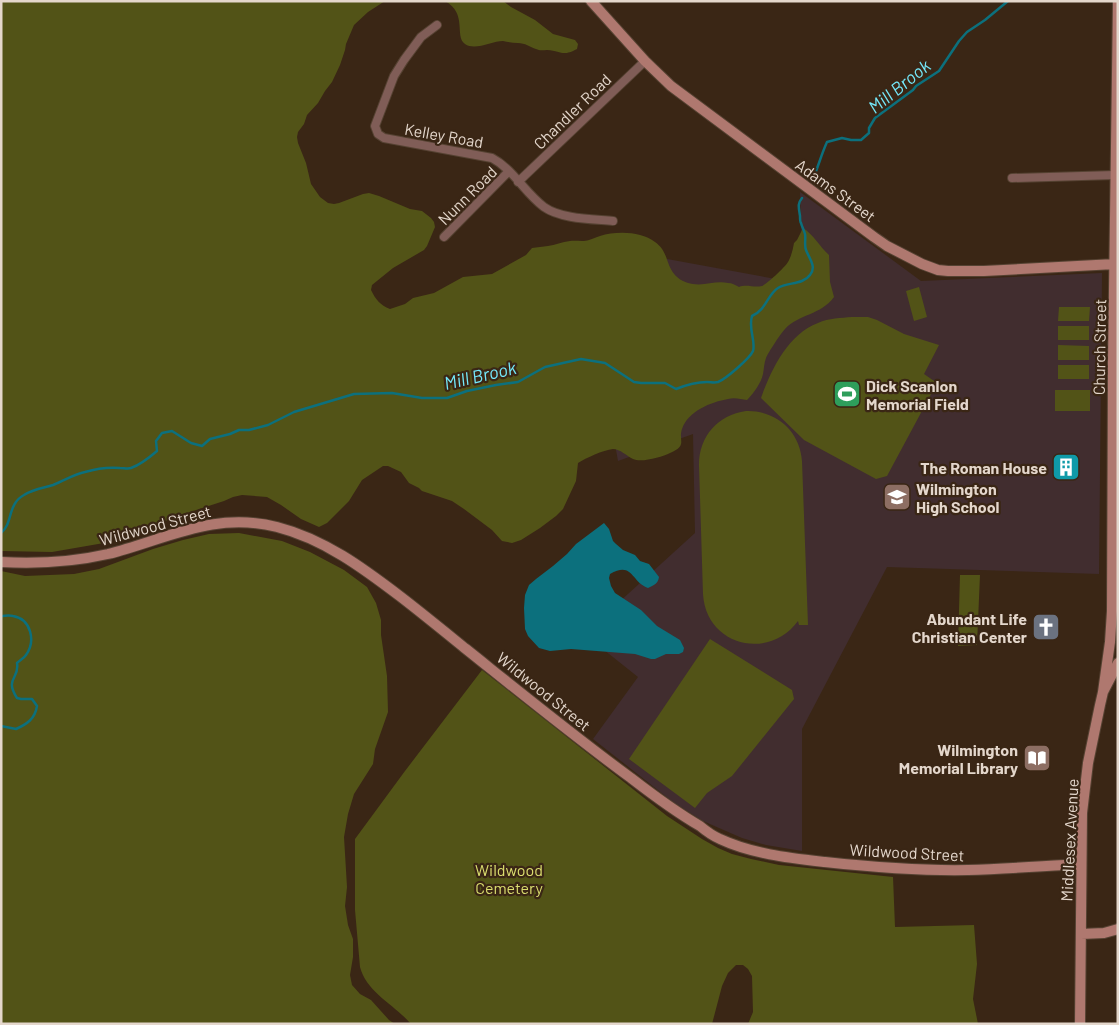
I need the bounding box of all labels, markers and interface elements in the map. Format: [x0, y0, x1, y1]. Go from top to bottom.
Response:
water label: Mill Brook [864, 54, 935, 118]
street label: Chandler Road [529, 69, 615, 153]
street label: Kelley Road [403, 119, 485, 151]
street label: Adams Street [792, 155, 880, 225]
street label: Nunn Road [434, 162, 500, 228]
street label: Church Street [1089, 299, 1109, 395]
water label: Mill Brook [442, 356, 519, 394]
place label: Dick Scanlon Memorial Field [866, 376, 969, 413]
sports icon: Dick Scanlon Memorial Field [832, 379, 862, 409]
building icon: The Roman House [1051, 452, 1081, 482]
place label: The Roman House [920, 458, 1047, 477]
place label: Wilmington High School [916, 479, 1000, 516]
school or university icon: Wilmington High School [882, 482, 912, 512]
street label: Wildwood Street [97, 501, 213, 549]
place label: Abundant Life Christian Center [912, 609, 1027, 646]
church icon: Abundant Life Christian Center [1031, 612, 1061, 642]
street label: Wildwood Street [493, 647, 595, 735]
place label: Wilmington Memorial Library [899, 740, 1018, 777]
library icon: Wilmington Memorial Library [1022, 743, 1052, 773]
street label: Middlesex Avenue [1056, 778, 1082, 902]
street label: Wildwood Street [849, 840, 965, 864]
park label: Wildwood Cemetery [475, 860, 543, 897]

